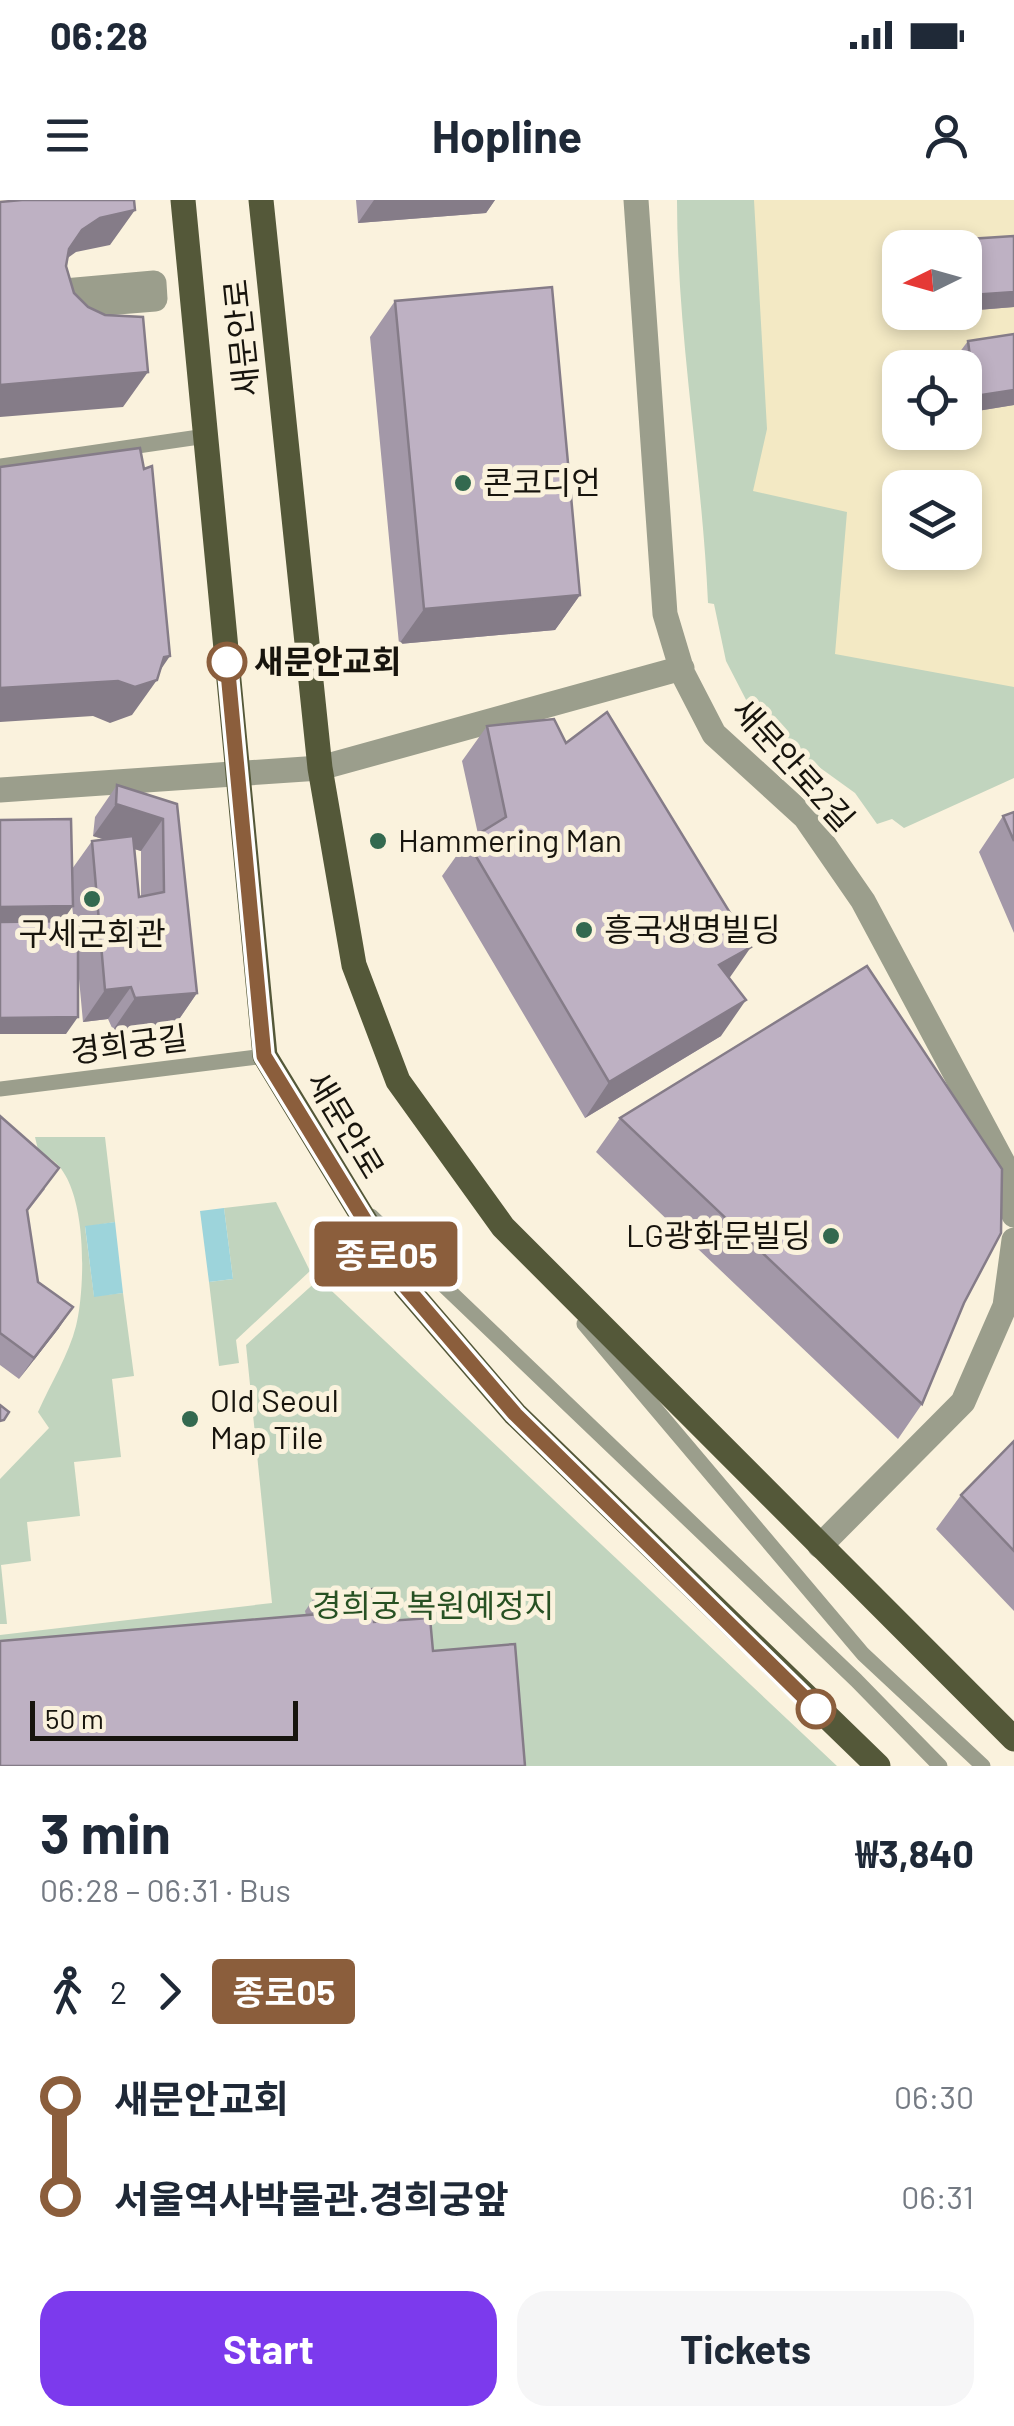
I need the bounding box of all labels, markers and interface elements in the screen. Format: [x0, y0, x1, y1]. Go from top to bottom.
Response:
text: 06:28 [50, 12, 148, 58]
icon: menu [40, 108, 95, 163]
text: Hopline [432, 108, 582, 162]
icon: person [919, 108, 974, 163]
north arrow [882, 230, 982, 330]
map controls [882, 230, 982, 570]
street label: 새문안로 [215, 278, 265, 399]
button: locate [882, 350, 982, 450]
place label: 콘코디언 [483, 462, 601, 500]
button: layers [882, 470, 982, 570]
marker: 콘코디언 [452, 472, 474, 494]
place label: 새문안교회 [254, 641, 401, 679]
marker: 새문안교회 [208, 643, 246, 681]
street label: 새문안로2길 [725, 690, 864, 837]
place label: Hammering Man [398, 820, 622, 858]
marker: Hammering Man [367, 830, 389, 852]
marker: 구세군회관 [81, 888, 103, 910]
place label: 흥국생명빌딩 [604, 909, 781, 947]
place label: 구세군회관 [18, 913, 166, 951]
marker: 흥국생명빌딩 [573, 919, 595, 941]
street label: 경희궁길 [68, 1017, 190, 1069]
street label: 새문안로 [300, 1064, 393, 1184]
place label: LG광화문빌딩 [626, 1215, 811, 1253]
line badge: 종로05 [316, 1222, 456, 1286]
marker: LG광화문빌딩 [820, 1225, 842, 1247]
text: 종로05 [334, 1233, 438, 1275]
place label: Old Seoul Map Tile [210, 1380, 339, 1455]
marker: Old Seoul Map Tile [179, 1408, 201, 1430]
park label: 경희궁 복원예정지 [312, 1585, 554, 1623]
unlabelled marker [797, 1690, 835, 1728]
scale bar [30, 1696, 298, 1740]
text: 50 m [45, 1701, 104, 1735]
text: 3 min [40, 1799, 171, 1865]
text: ₩3,840 [856, 1830, 974, 1876]
text: 06:28 – 06:31 · Bus [40, 1870, 291, 1908]
icon: walk [40, 1964, 95, 2019]
icon: forward [142, 1964, 197, 2019]
text: 종로05 [232, 1970, 335, 2012]
text: 2 [110, 1972, 127, 2010]
text: 새문안교회 [114, 2075, 289, 2121]
text: 06:30 [894, 2077, 974, 2115]
text: 서울역사박물관.경희궁앞 [114, 2175, 509, 2221]
text: 06:31 [901, 2177, 974, 2215]
button: Start [40, 2291, 497, 2406]
button: Tickets [517, 2291, 974, 2406]

